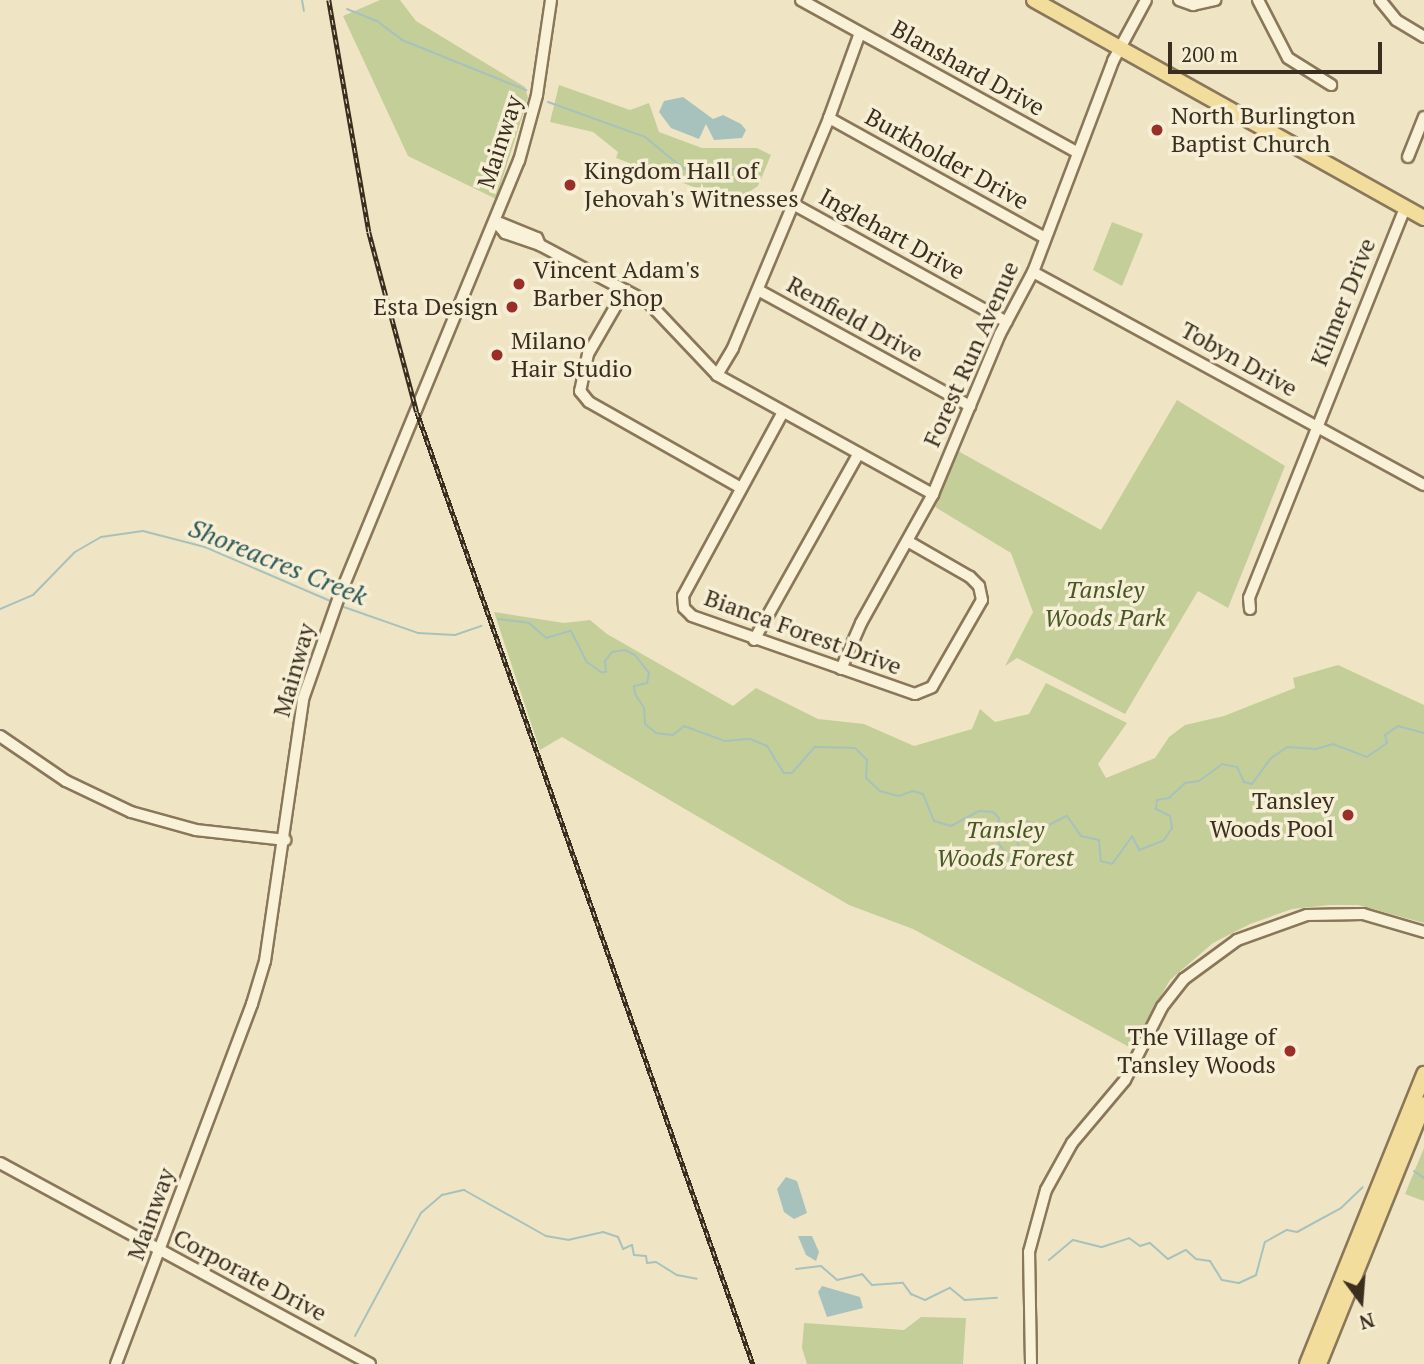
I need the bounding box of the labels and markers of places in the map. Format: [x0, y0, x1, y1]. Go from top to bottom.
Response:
place label: North Burlington Baptist Church [1171, 102, 1355, 158]
marker: North Burlington Baptist Church [1149, 122, 1165, 138]
place label: Kingdom Hall of Jehovah's Witnesses [584, 157, 799, 213]
marker: Kingdom Hall of Jehovah's Witnesses [562, 177, 578, 193]
place label: Vincent Adam's Barber Shop [533, 256, 700, 312]
marker: Vincent Adam's Barber Shop [511, 276, 527, 292]
place label: Esta Design [373, 293, 498, 321]
marker: Esta Design [504, 299, 520, 315]
place label: Milano Hair Studio [511, 327, 632, 383]
marker: Milano Hair Studio [489, 347, 505, 363]
place label: Tansley Woods Pool [1210, 787, 1334, 843]
marker: Tansley Woods Pool [1340, 807, 1356, 823]
place label: The Village of Tansley Woods [1117, 1023, 1276, 1079]
marker: The Village of Tansley Woods [1282, 1043, 1298, 1059]

